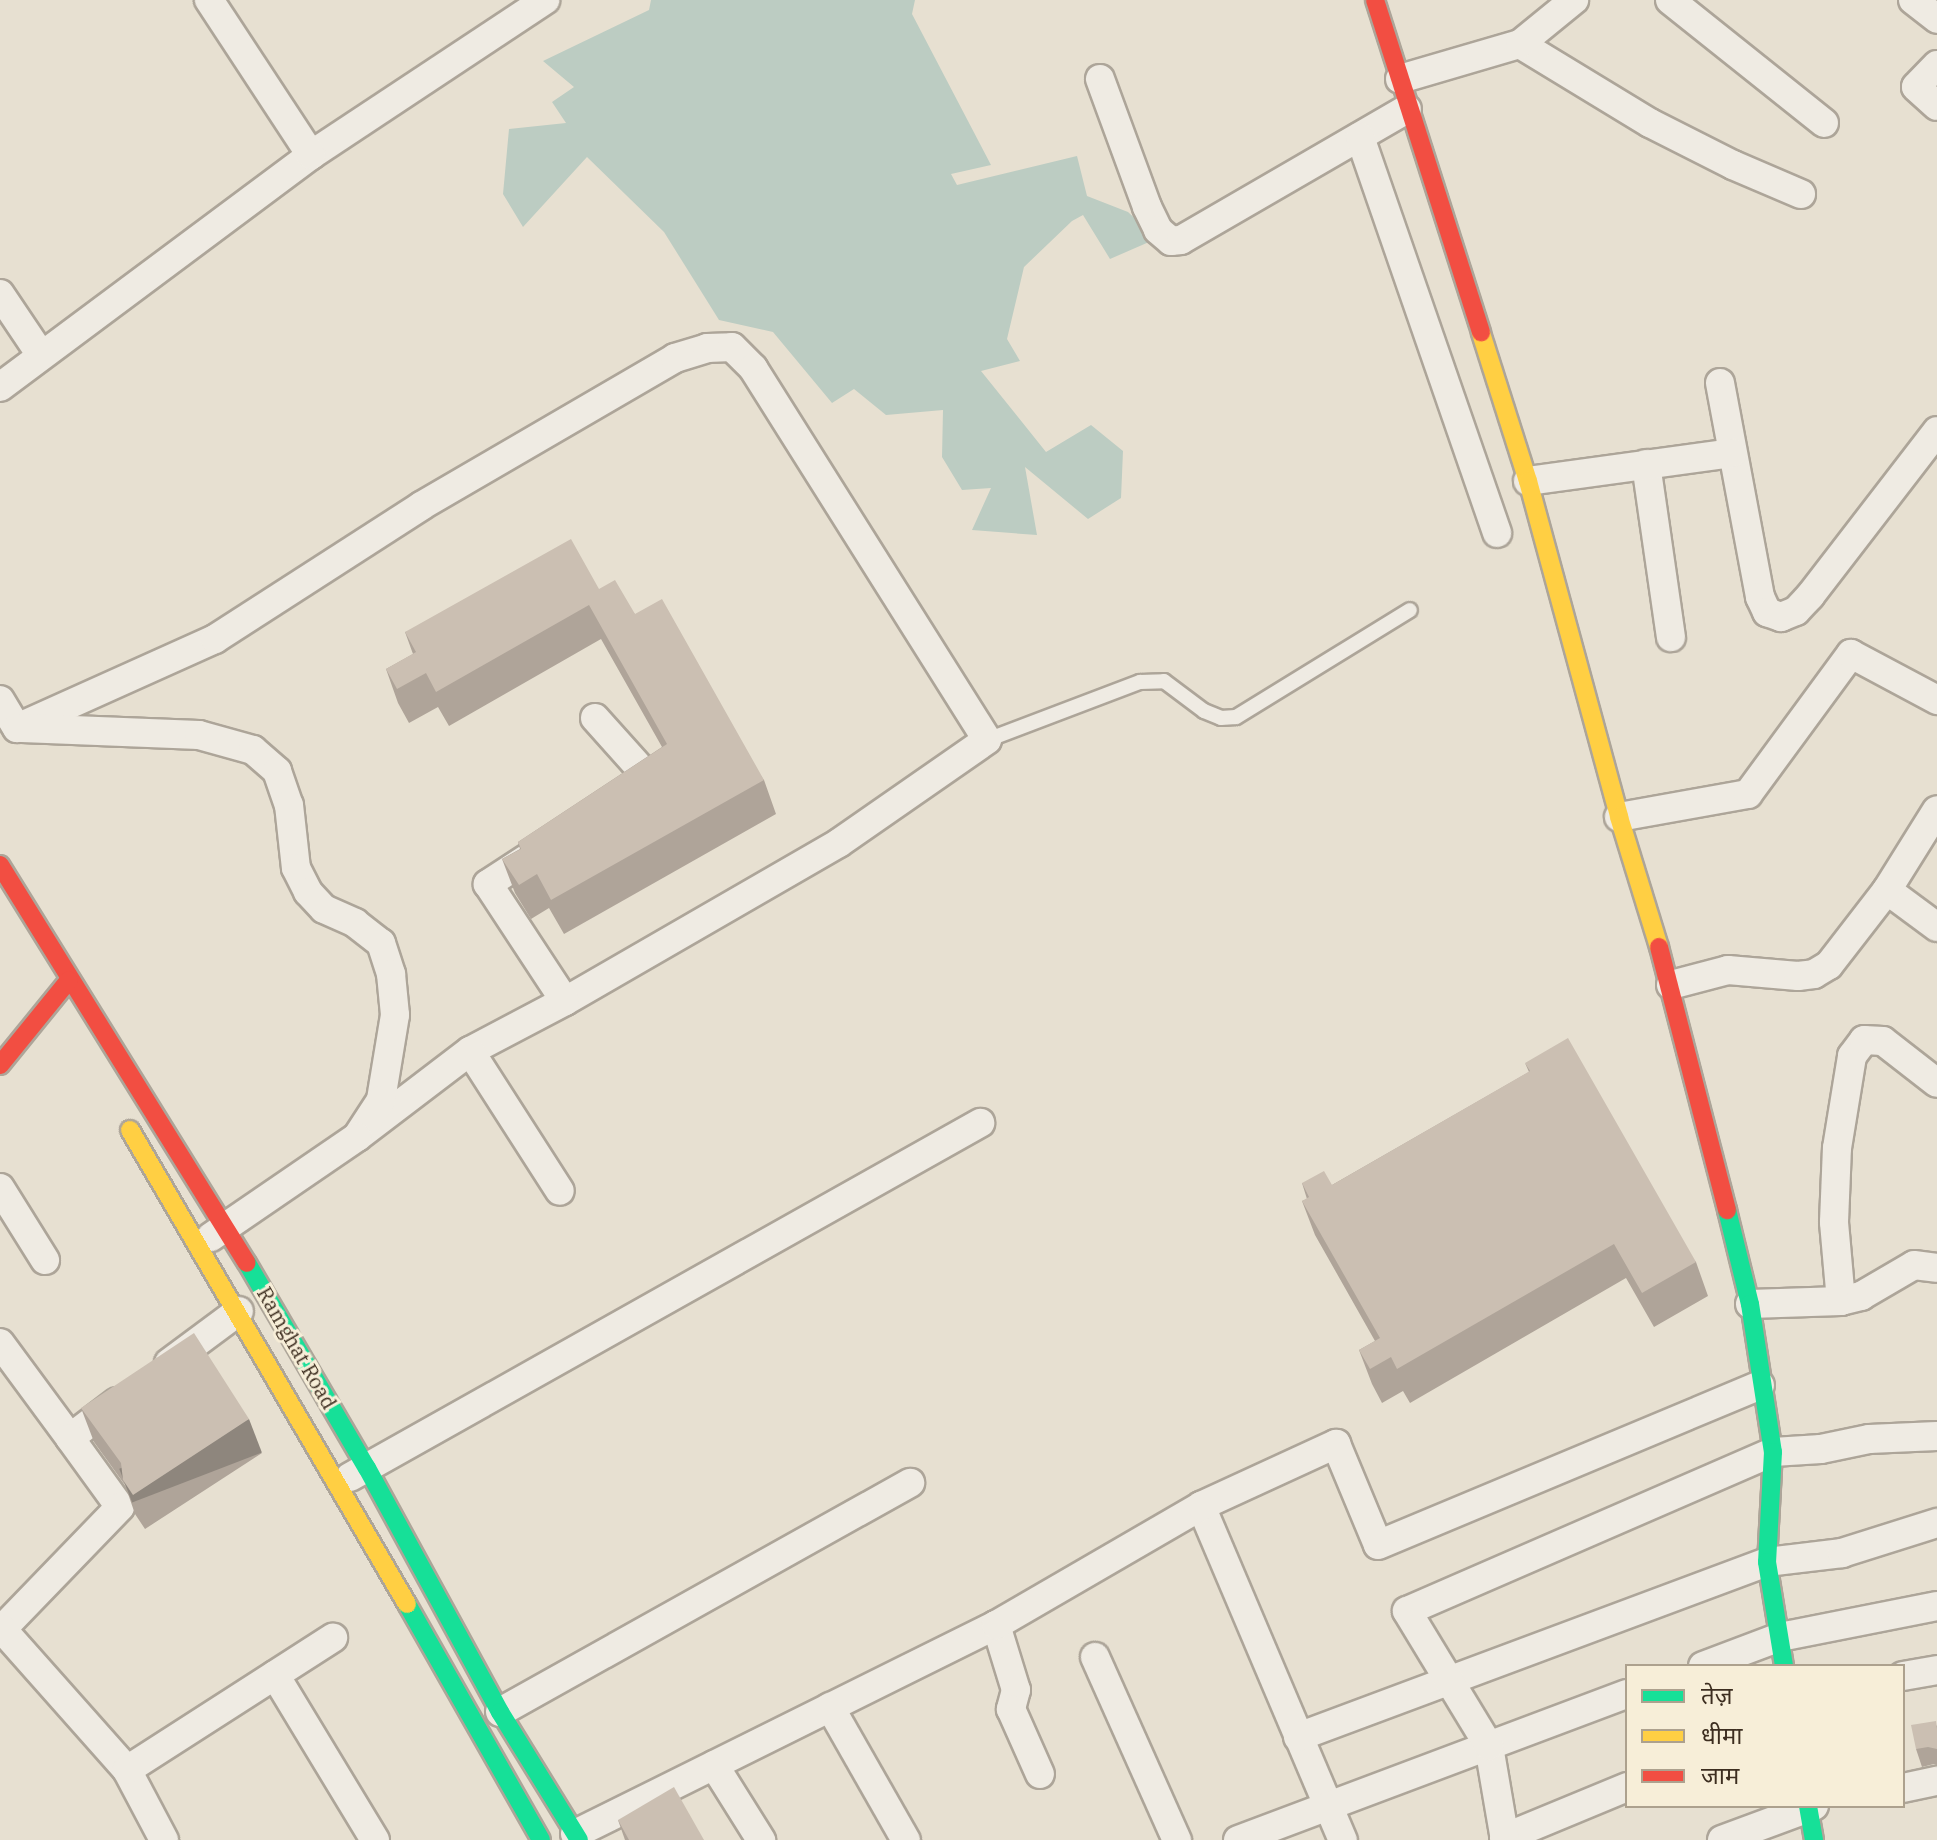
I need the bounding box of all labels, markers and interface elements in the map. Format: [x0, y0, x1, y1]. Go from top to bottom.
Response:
street label: Ramghat Road [252, 1283, 342, 1413]
legend [1625, 1664, 1905, 1808]
text: तेज़ [1701, 1679, 1733, 1711]
text: धीमा [1701, 1719, 1743, 1751]
text: जाम [1701, 1759, 1739, 1791]

